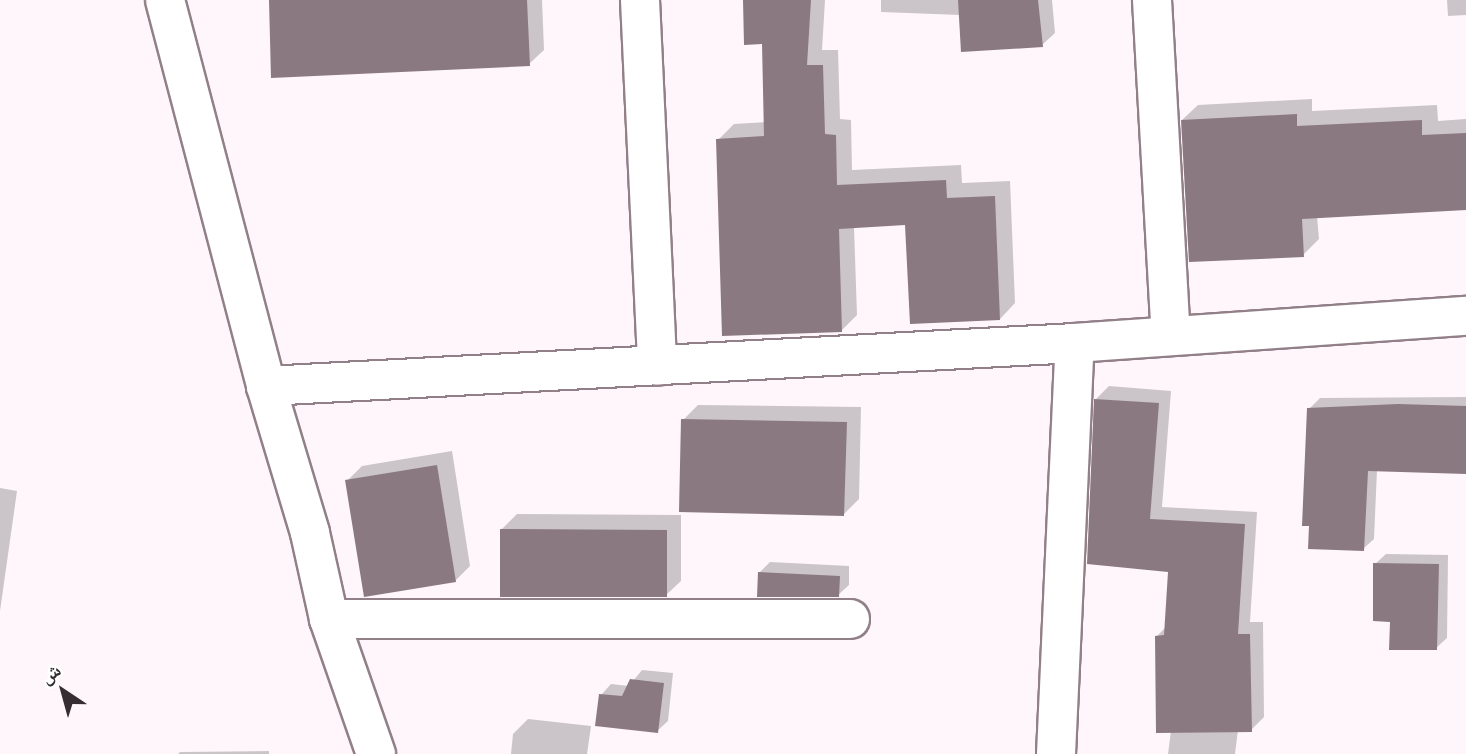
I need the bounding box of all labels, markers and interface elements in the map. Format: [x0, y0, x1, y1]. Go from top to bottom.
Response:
north arrow [28, 656, 98, 726]
text: ش [35, 658, 66, 690]

